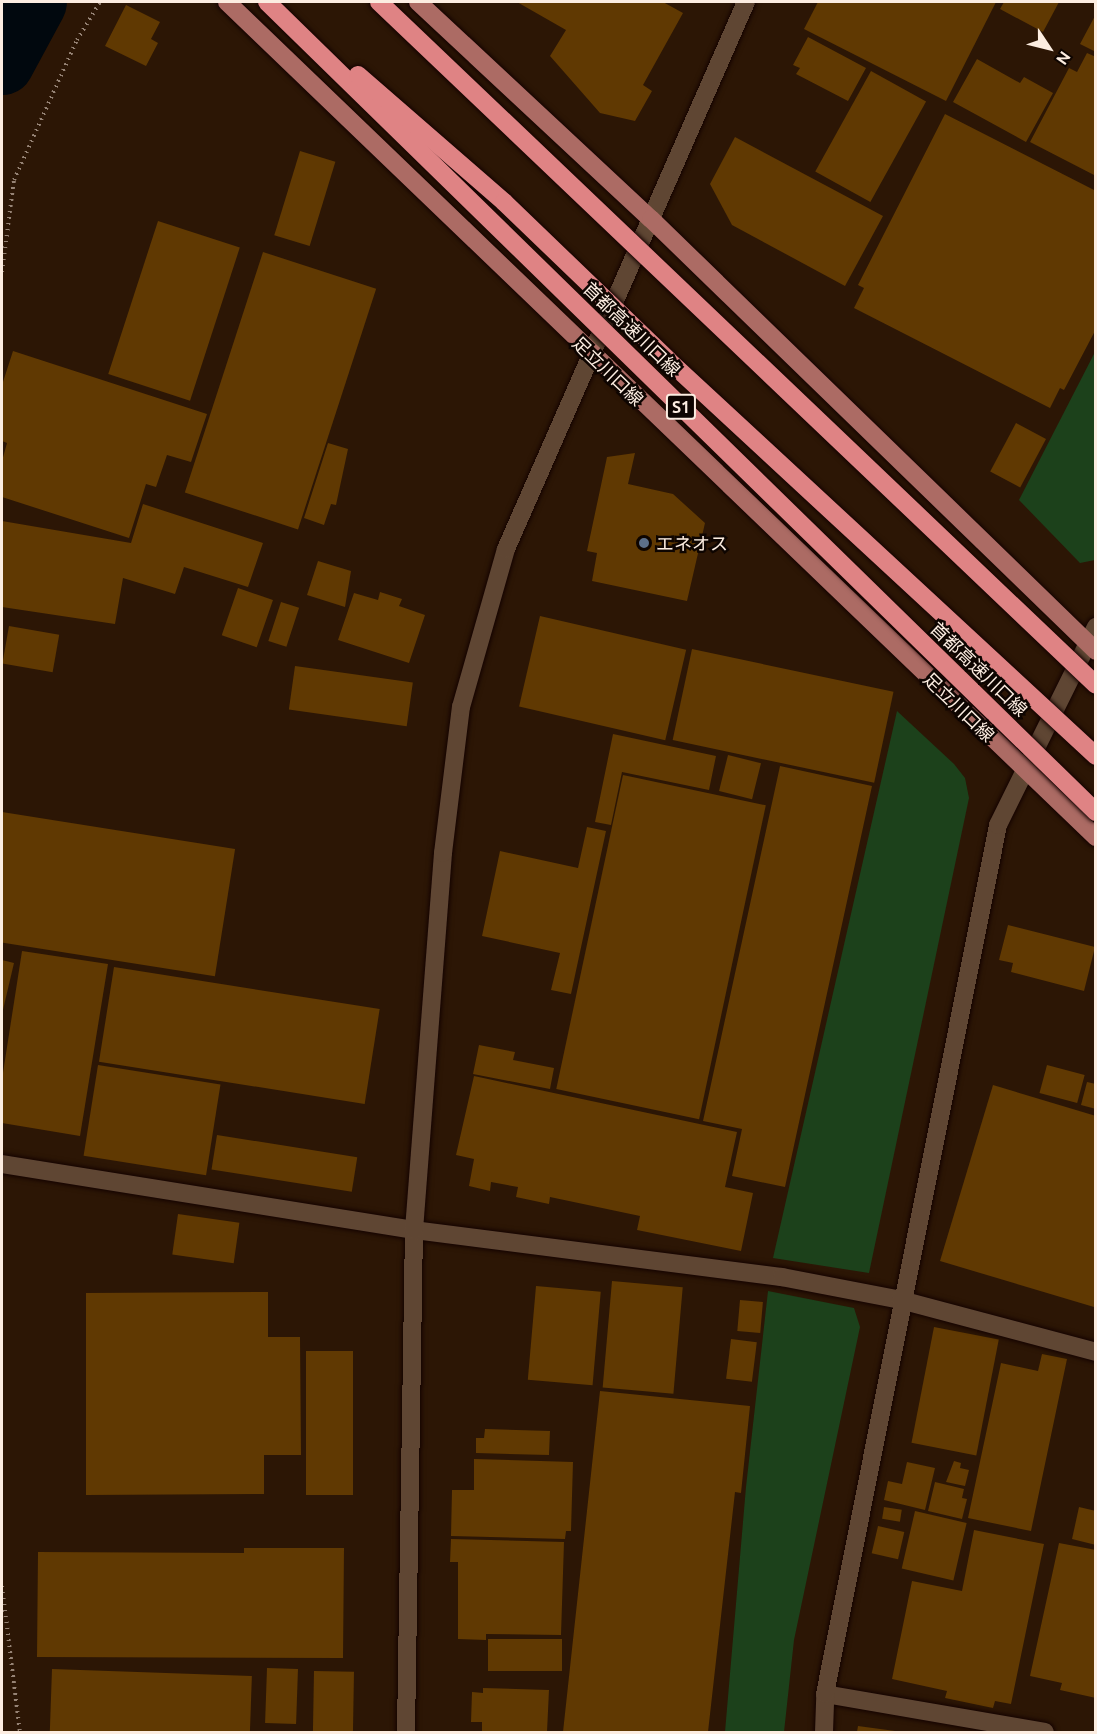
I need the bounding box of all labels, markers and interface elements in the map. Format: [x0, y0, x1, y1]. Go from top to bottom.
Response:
north arrow [1019, 18, 1079, 78]
text: N [1053, 48, 1075, 68]
street label: 首都高速川口線 [579, 277, 685, 381]
street label: 足立川口線 [568, 332, 648, 410]
road number: S1 [664, 394, 698, 420]
place label: エネオス [656, 532, 728, 554]
marker: エネオス [637, 536, 651, 550]
street label: 首都高速川口線 [926, 617, 1032, 721]
street label: 足立川口線 [919, 668, 999, 746]

